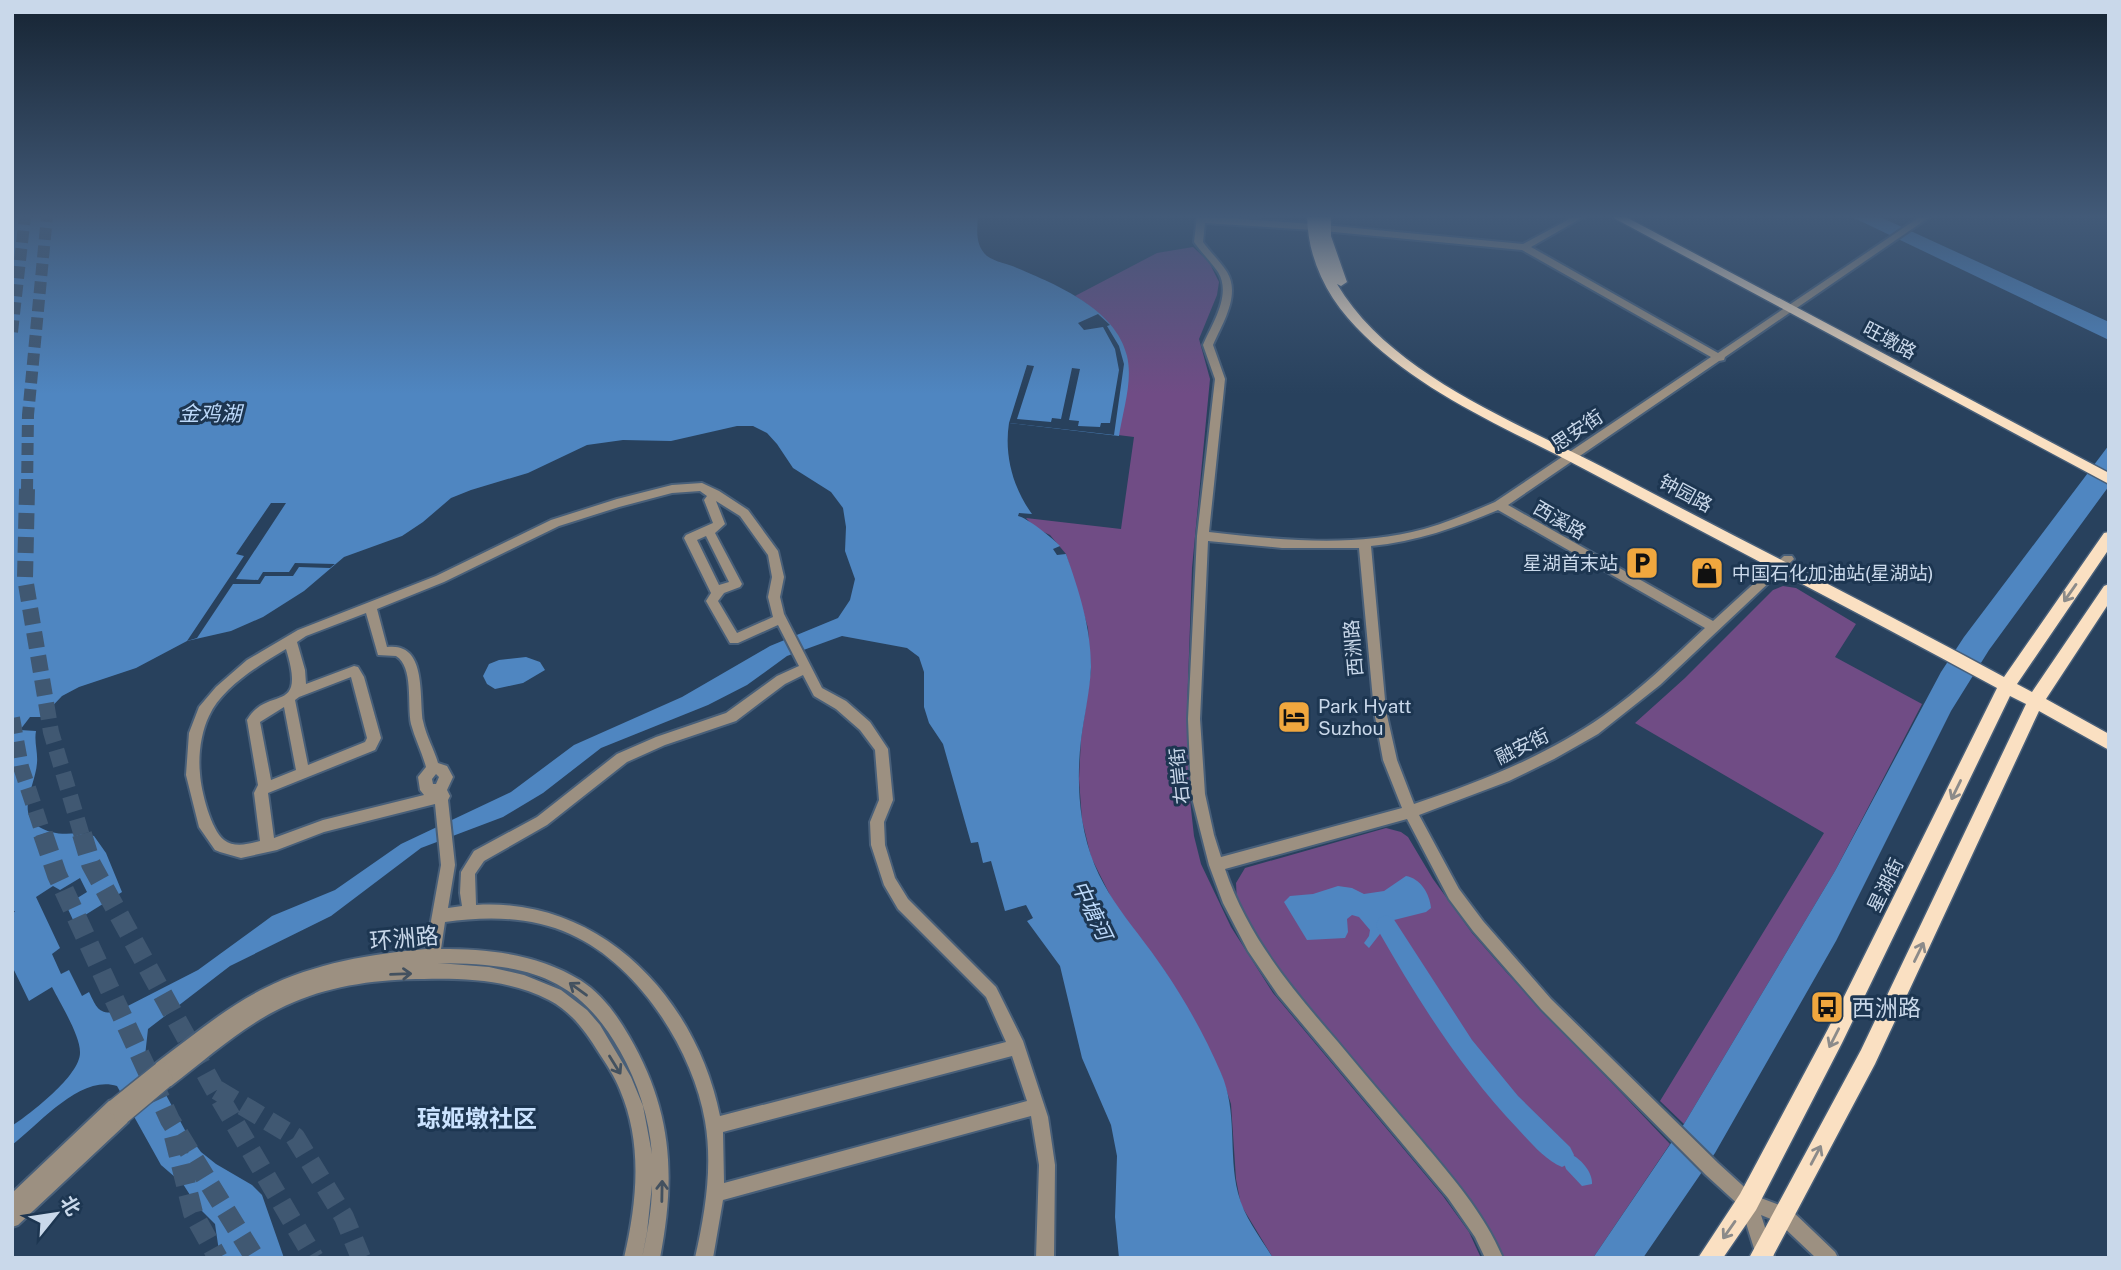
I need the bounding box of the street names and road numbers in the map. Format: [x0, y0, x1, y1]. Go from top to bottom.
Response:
street label: 旺墩路 [1860, 317, 1920, 363]
street label: 思安街 [1547, 405, 1607, 455]
street label: 钟园路 [1656, 470, 1716, 516]
street label: 西溪路 [1530, 496, 1590, 544]
street label: 西洲路 [1340, 619, 1366, 677]
street label: 融安街 [1492, 724, 1552, 768]
street label: 右岸街 [1165, 746, 1193, 806]
street label: 星湖街 [1863, 855, 1907, 915]
street label: 环洲路 [368, 922, 440, 954]

